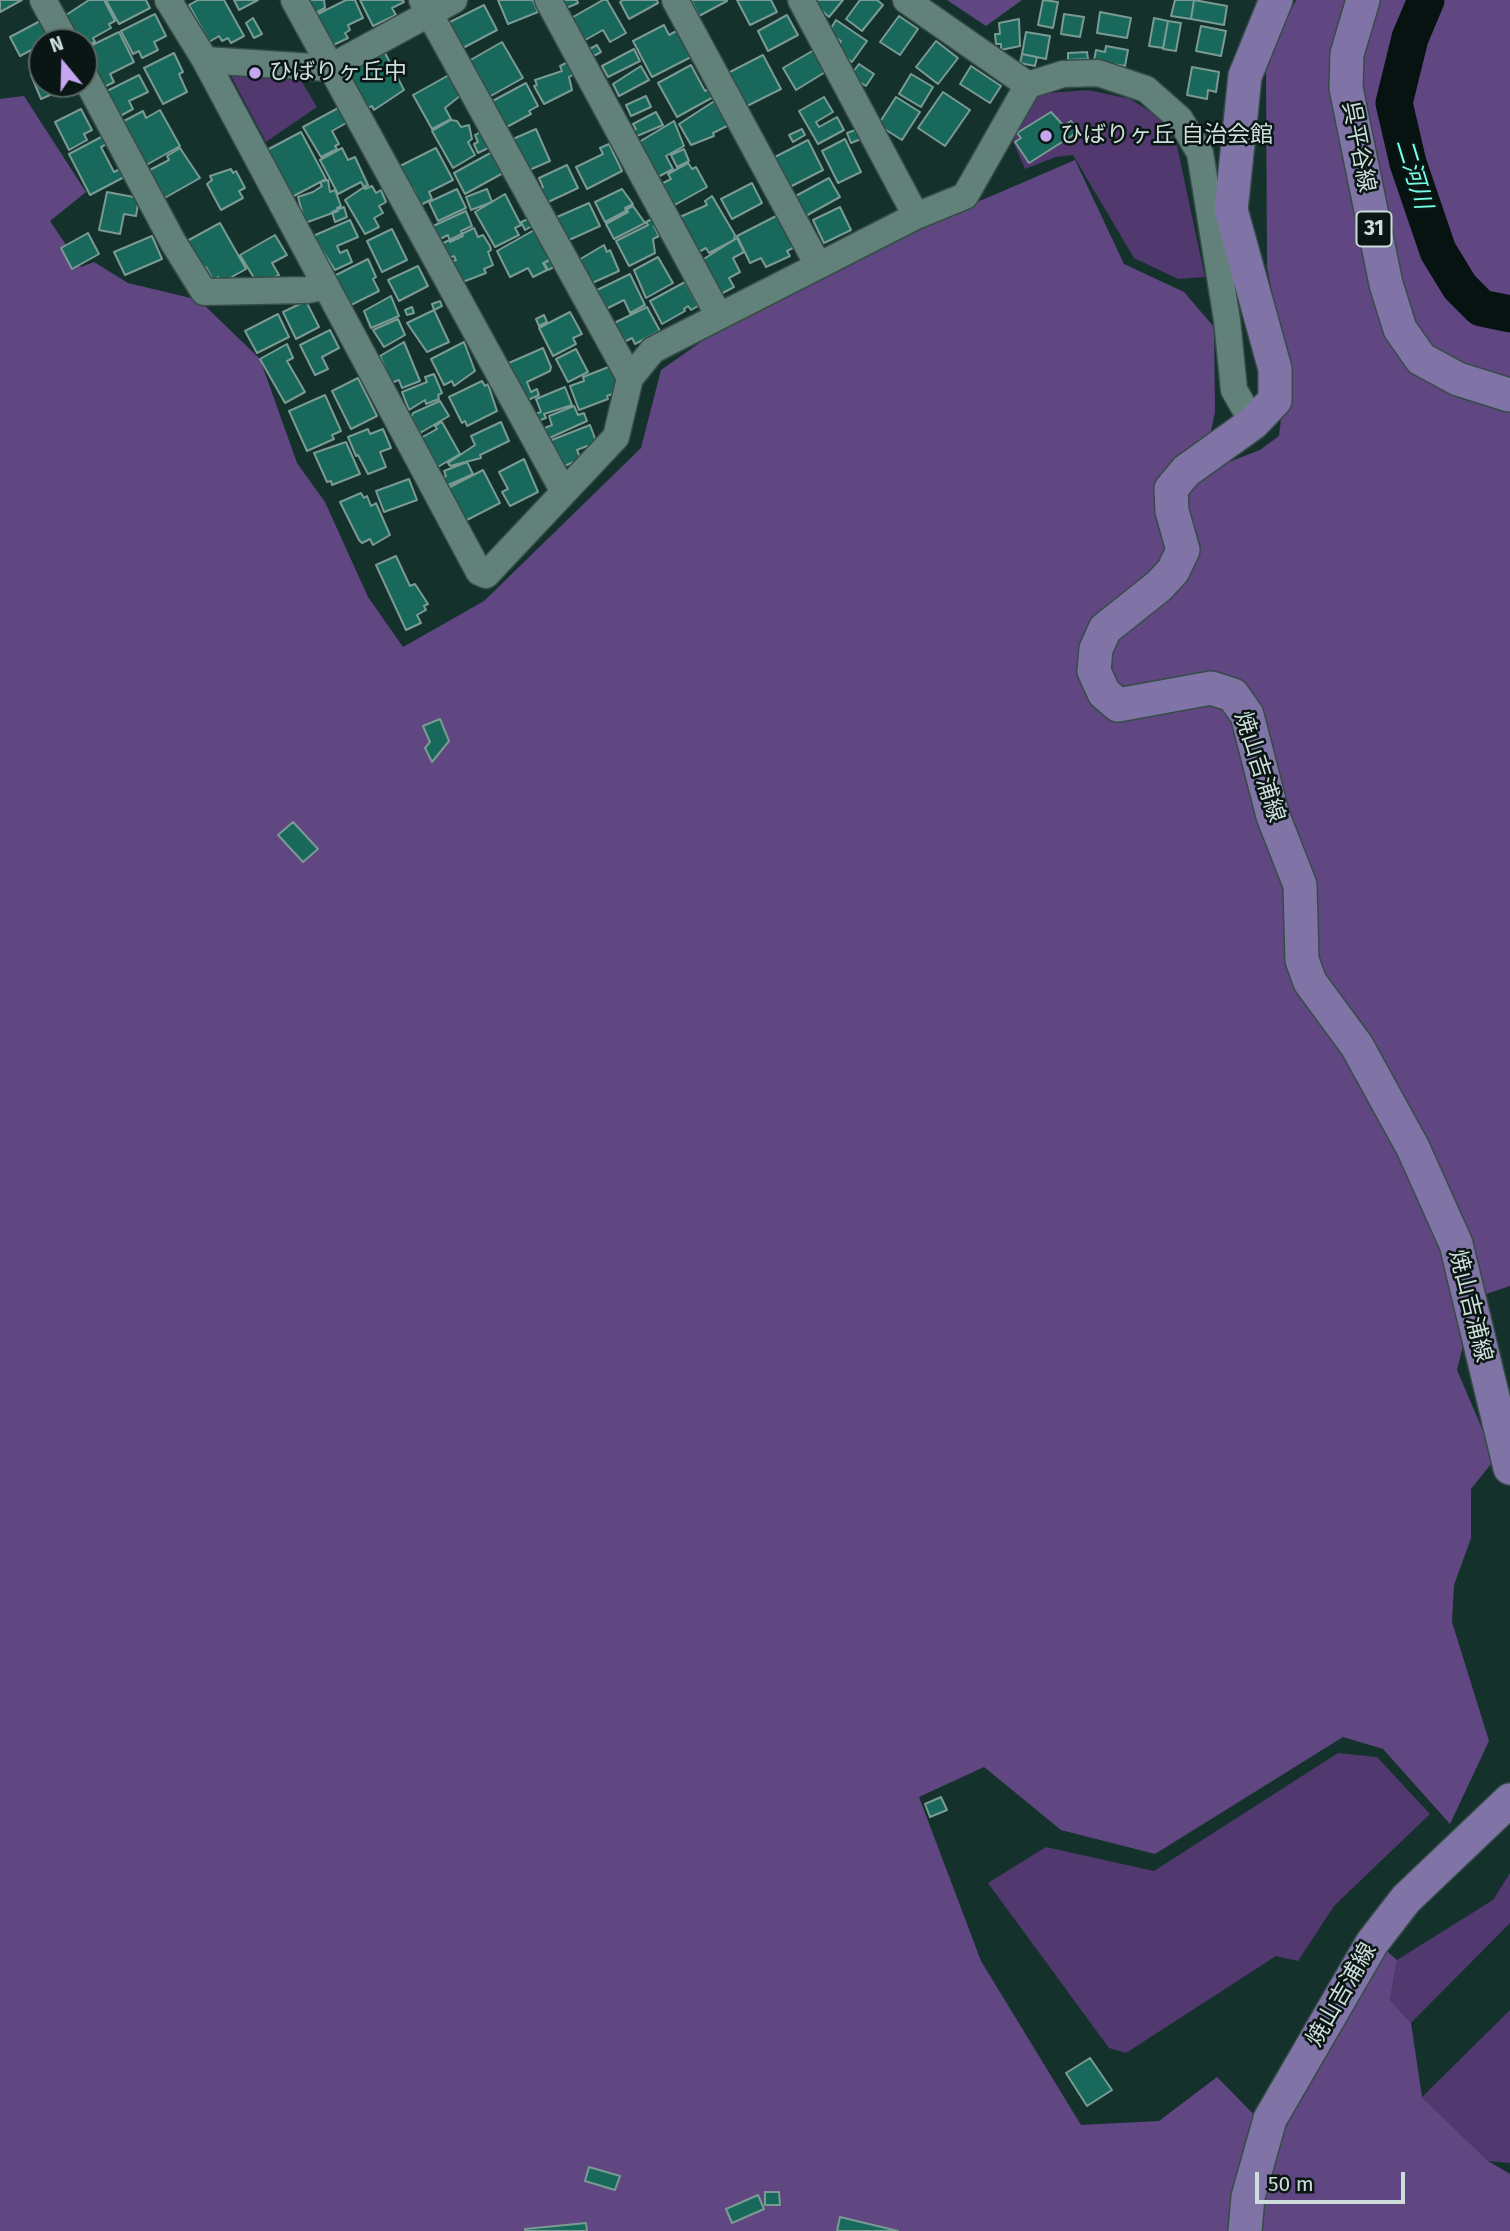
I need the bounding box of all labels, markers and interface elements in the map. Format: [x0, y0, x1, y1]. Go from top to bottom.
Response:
north arrow [28, 28, 98, 98]
text: N [47, 32, 66, 57]
place label: ひばりヶ丘中 [269, 59, 407, 87]
marker: ひばりヶ丘中 [247, 65, 263, 81]
street label: 呉平谷線 [1336, 99, 1380, 195]
place label: ひばりヶ丘 自治会館 [1060, 122, 1273, 150]
marker: ひばりヶ丘 自治会館 [1038, 128, 1054, 144]
water label: 二河川 [1389, 135, 1437, 213]
road number: 31 [1356, 212, 1392, 246]
street label: 焼山吉浦線 [1228, 708, 1290, 826]
street label: 焼山吉浦線 [1443, 1247, 1497, 1365]
street label: 焼山吉浦線 [1301, 1938, 1383, 2052]
scale bar [1258, 2158, 1408, 2202]
text: 50 m [1268, 2171, 1314, 2197]

